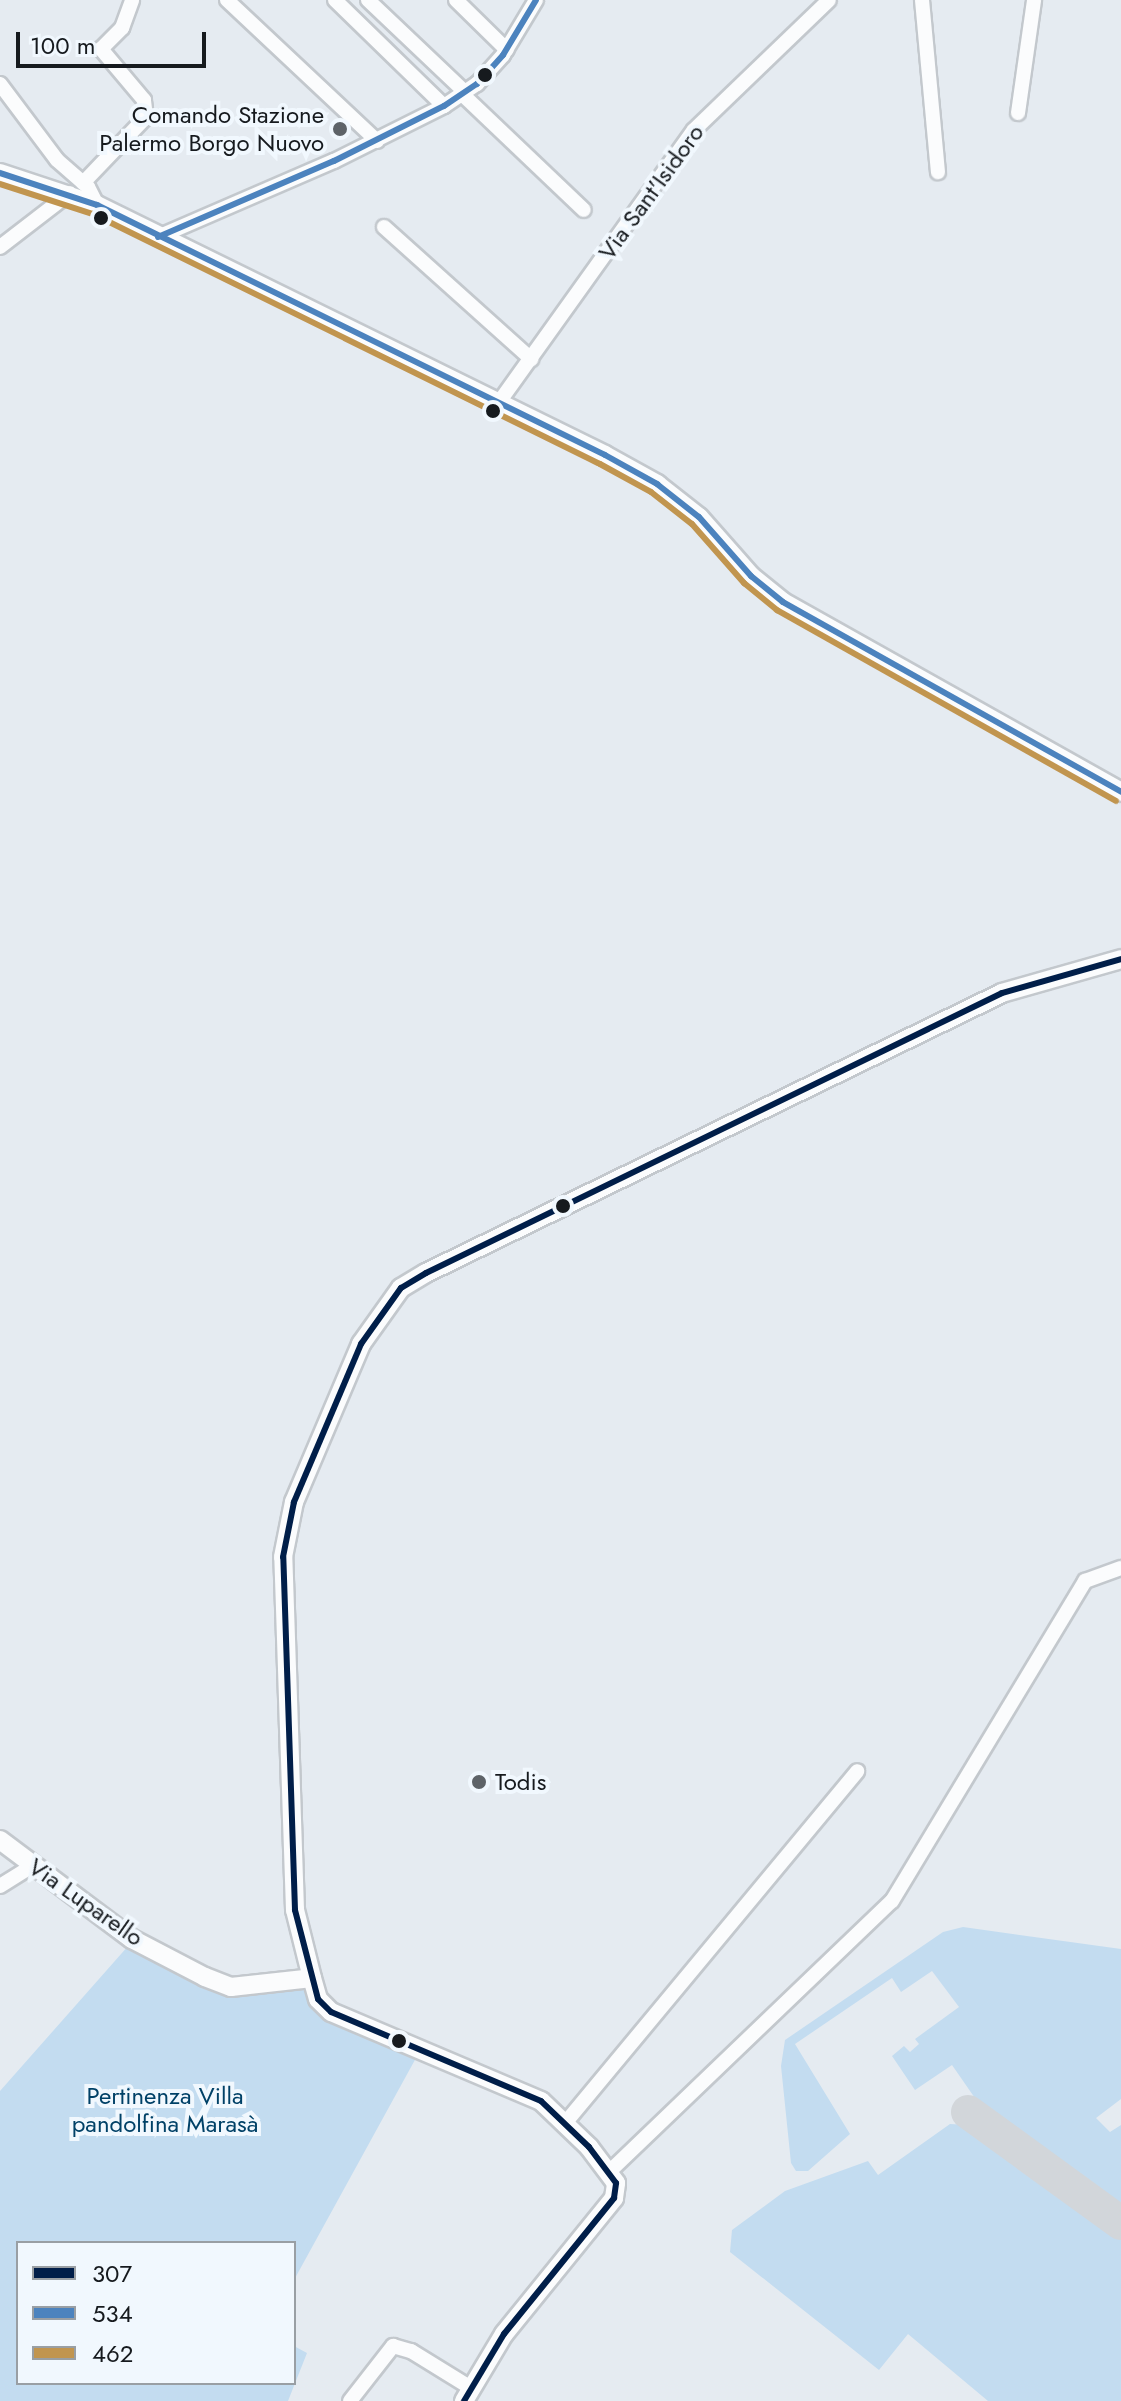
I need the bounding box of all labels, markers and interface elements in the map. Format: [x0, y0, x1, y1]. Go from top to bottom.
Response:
scale bar [20, 16, 210, 66]
text: 100 m [30, 28, 96, 63]
unlabelled marker [477, 67, 493, 83]
place label: Comando Stazione Palermo Borgo Nuovo [99, 101, 324, 157]
street label: Via Sant'Isidoro [592, 119, 710, 265]
marker: Comando Stazione Palermo Borgo Nuovo [331, 120, 349, 138]
unlabelled marker [93, 210, 109, 226]
unlabelled marker [485, 403, 501, 419]
unlabelled marker [555, 1198, 571, 1214]
place label: Todis [495, 1768, 546, 1796]
marker: Todis [470, 1773, 488, 1791]
street label: Via Luparello [23, 1852, 149, 1952]
unlabelled marker [391, 2033, 407, 2049]
park label: Pertinenza Villa pandolfina Marasà [72, 2082, 258, 2138]
legend [16, 2241, 296, 2385]
text: 307 [92, 2256, 132, 2291]
text: 534 [92, 2296, 133, 2331]
text: 462 [92, 2336, 133, 2371]

